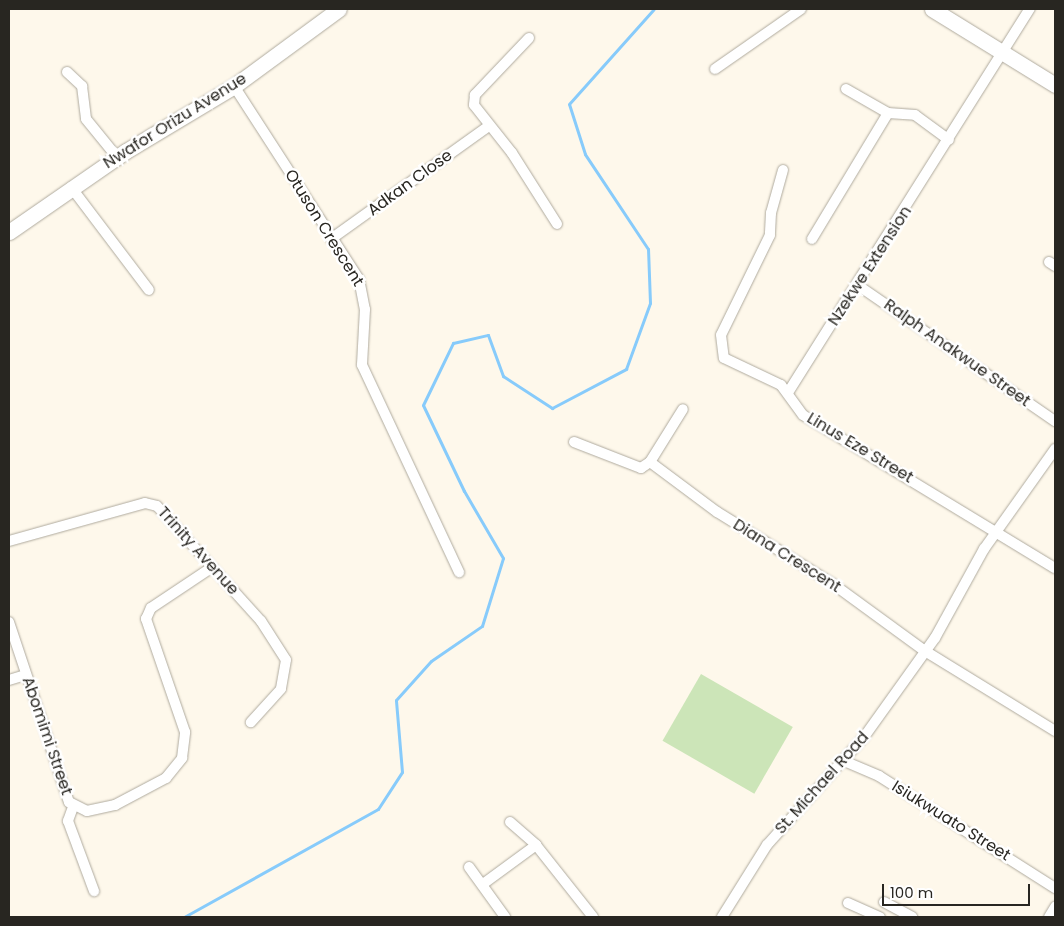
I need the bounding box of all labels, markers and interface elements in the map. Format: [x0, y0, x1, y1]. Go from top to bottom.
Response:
street label: Nwafor Orizu Avenue [100, 69, 250, 173]
street label: Adkan Close [364, 146, 456, 220]
street label: Otuson Crescent [280, 166, 368, 290]
street label: Nzekwe Extension [824, 203, 916, 329]
street label: Ralph Anakwue Street [880, 295, 1034, 411]
street label: Linus Eze Street [803, 409, 917, 487]
street label: Trinity Avenue [153, 503, 243, 599]
street label: Diana Crescent [729, 515, 845, 597]
street label: Abomimi Street [18, 674, 76, 798]
street label: St. Michael Road [771, 728, 873, 838]
street label: Isiukwuato Street [888, 777, 1014, 865]
scale bar [884, 874, 1032, 906]
text: 100 m [890, 882, 933, 903]

